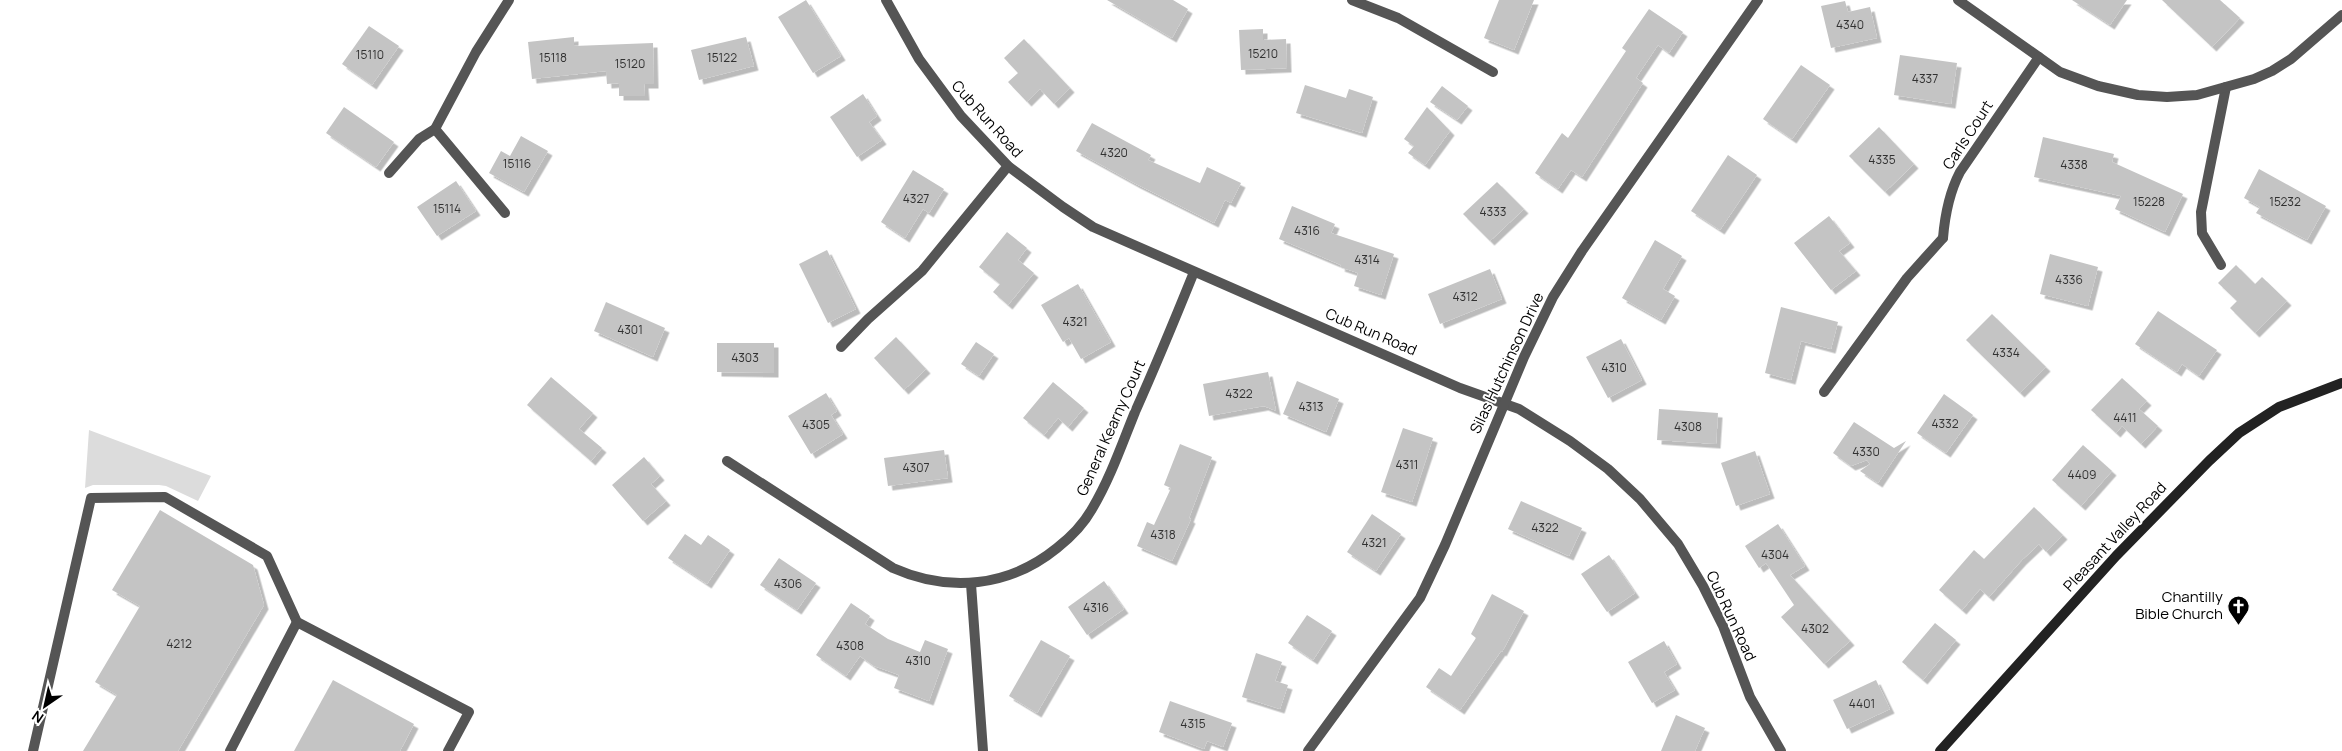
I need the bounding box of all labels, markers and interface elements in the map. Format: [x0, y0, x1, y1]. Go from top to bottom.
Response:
house number: 4340 [1836, 16, 1864, 33]
house number: 15210 [1248, 45, 1278, 62]
house number: 15110 [356, 46, 384, 63]
house number: 15118 [539, 49, 567, 66]
house number: 15122 [707, 49, 737, 66]
house number: 15120 [615, 55, 645, 72]
house number: 4337 [1912, 70, 1938, 87]
street label: Cub Run Road [947, 75, 1028, 162]
street label: Carls Court [1937, 96, 1998, 173]
house number: 4320 [1100, 144, 1128, 161]
house number: 4335 [1868, 151, 1896, 168]
house number: 15116 [503, 155, 531, 172]
house number: 4338 [2060, 156, 2088, 173]
house number: 4327 [903, 190, 929, 207]
house number: 15228 [2133, 193, 2165, 210]
house number: 15232 [2269, 193, 2301, 210]
house number: 15114 [433, 200, 461, 217]
house number: 4333 [1480, 203, 1506, 220]
house number: 4316 [1294, 222, 1320, 239]
house number: 4314 [1354, 251, 1380, 268]
house number: 4336 [2055, 271, 2083, 288]
house number: 4312 [1452, 288, 1478, 305]
street label: Silas Hutchinson Drive [1465, 288, 1549, 437]
street label: Cub Run Road [1322, 303, 1420, 360]
house number: 4321 [1062, 313, 1088, 330]
house number: 4301 [617, 321, 643, 338]
house number: 4334 [1992, 344, 2020, 361]
house number: 4303 [731, 349, 759, 366]
street label: General Kearny Court [1071, 356, 1150, 499]
house number: 4310 [1601, 359, 1627, 376]
house number: 4322 [1225, 385, 1253, 402]
house number: 4313 [1298, 398, 1324, 415]
house number: 4411 [2113, 409, 2137, 426]
house number: 4332 [1931, 415, 1959, 432]
house number: 4305 [802, 416, 830, 433]
house number: 4308 [1674, 418, 1702, 435]
house number: 4330 [1852, 443, 1880, 460]
house number: 4311 [1395, 456, 1419, 473]
house number: 4307 [902, 459, 930, 476]
house number: 4409 [2067, 466, 2097, 483]
street label: Pleasant Valley Road [2058, 477, 2171, 596]
house number: 4322 [1531, 519, 1559, 536]
house number: 4318 [1150, 526, 1176, 543]
house number: 4321 [1361, 534, 1387, 551]
house number: 4304 [1761, 546, 1789, 563]
street label: Cub Run Road [1701, 567, 1762, 664]
house number: 4306 [774, 575, 802, 592]
place label: Chantilly Bible Church [2135, 586, 2223, 624]
church icon: Chantilly Bible Church [2227, 594, 2251, 625]
house number: 4316 [1083, 599, 1109, 616]
house number: 4302 [1801, 620, 1829, 637]
house number: 4212 [166, 635, 192, 652]
house number: 4308 [836, 637, 864, 654]
house number: 4310 [905, 652, 931, 669]
north arrow [20, 681, 70, 731]
house number: 4401 [1849, 695, 1875, 712]
text: N [28, 707, 47, 728]
house number: 4315 [1180, 715, 1206, 732]

